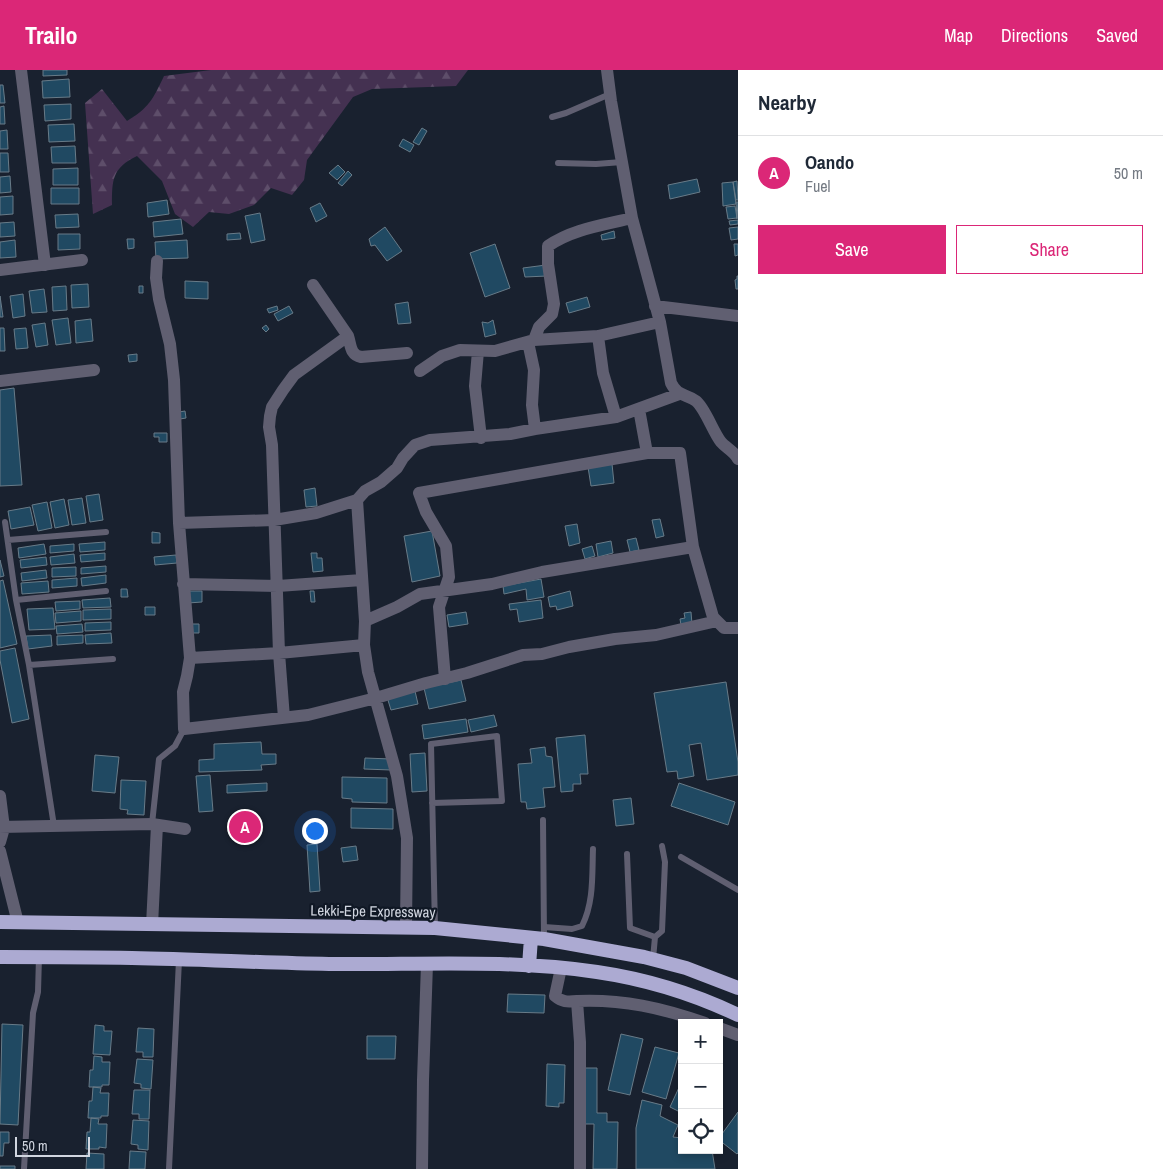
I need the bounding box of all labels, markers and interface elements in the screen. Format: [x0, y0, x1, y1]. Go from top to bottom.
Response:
text: Trailo [25, 19, 78, 51]
text: Map [944, 23, 973, 48]
text: Directions [1001, 23, 1068, 48]
text: Saved [1096, 23, 1138, 48]
text: Nearby [758, 88, 816, 117]
text: Oando [805, 149, 854, 175]
text: A [769, 162, 779, 184]
text: 50 m [1114, 162, 1143, 184]
text: Fuel [805, 175, 831, 197]
button: Save [758, 225, 946, 274]
button: Share [956, 225, 1143, 274]
pin: A [229, 808, 261, 846]
your location [302, 818, 328, 844]
street label: Lekki-Epe Expressway [310, 899, 437, 923]
map controls [678, 1019, 723, 1154]
button: + [678, 1019, 723, 1064]
button: − [678, 1064, 723, 1109]
button: locate [678, 1109, 723, 1154]
scale bar [15, 1134, 90, 1157]
text: 50 m [22, 1137, 48, 1155]

